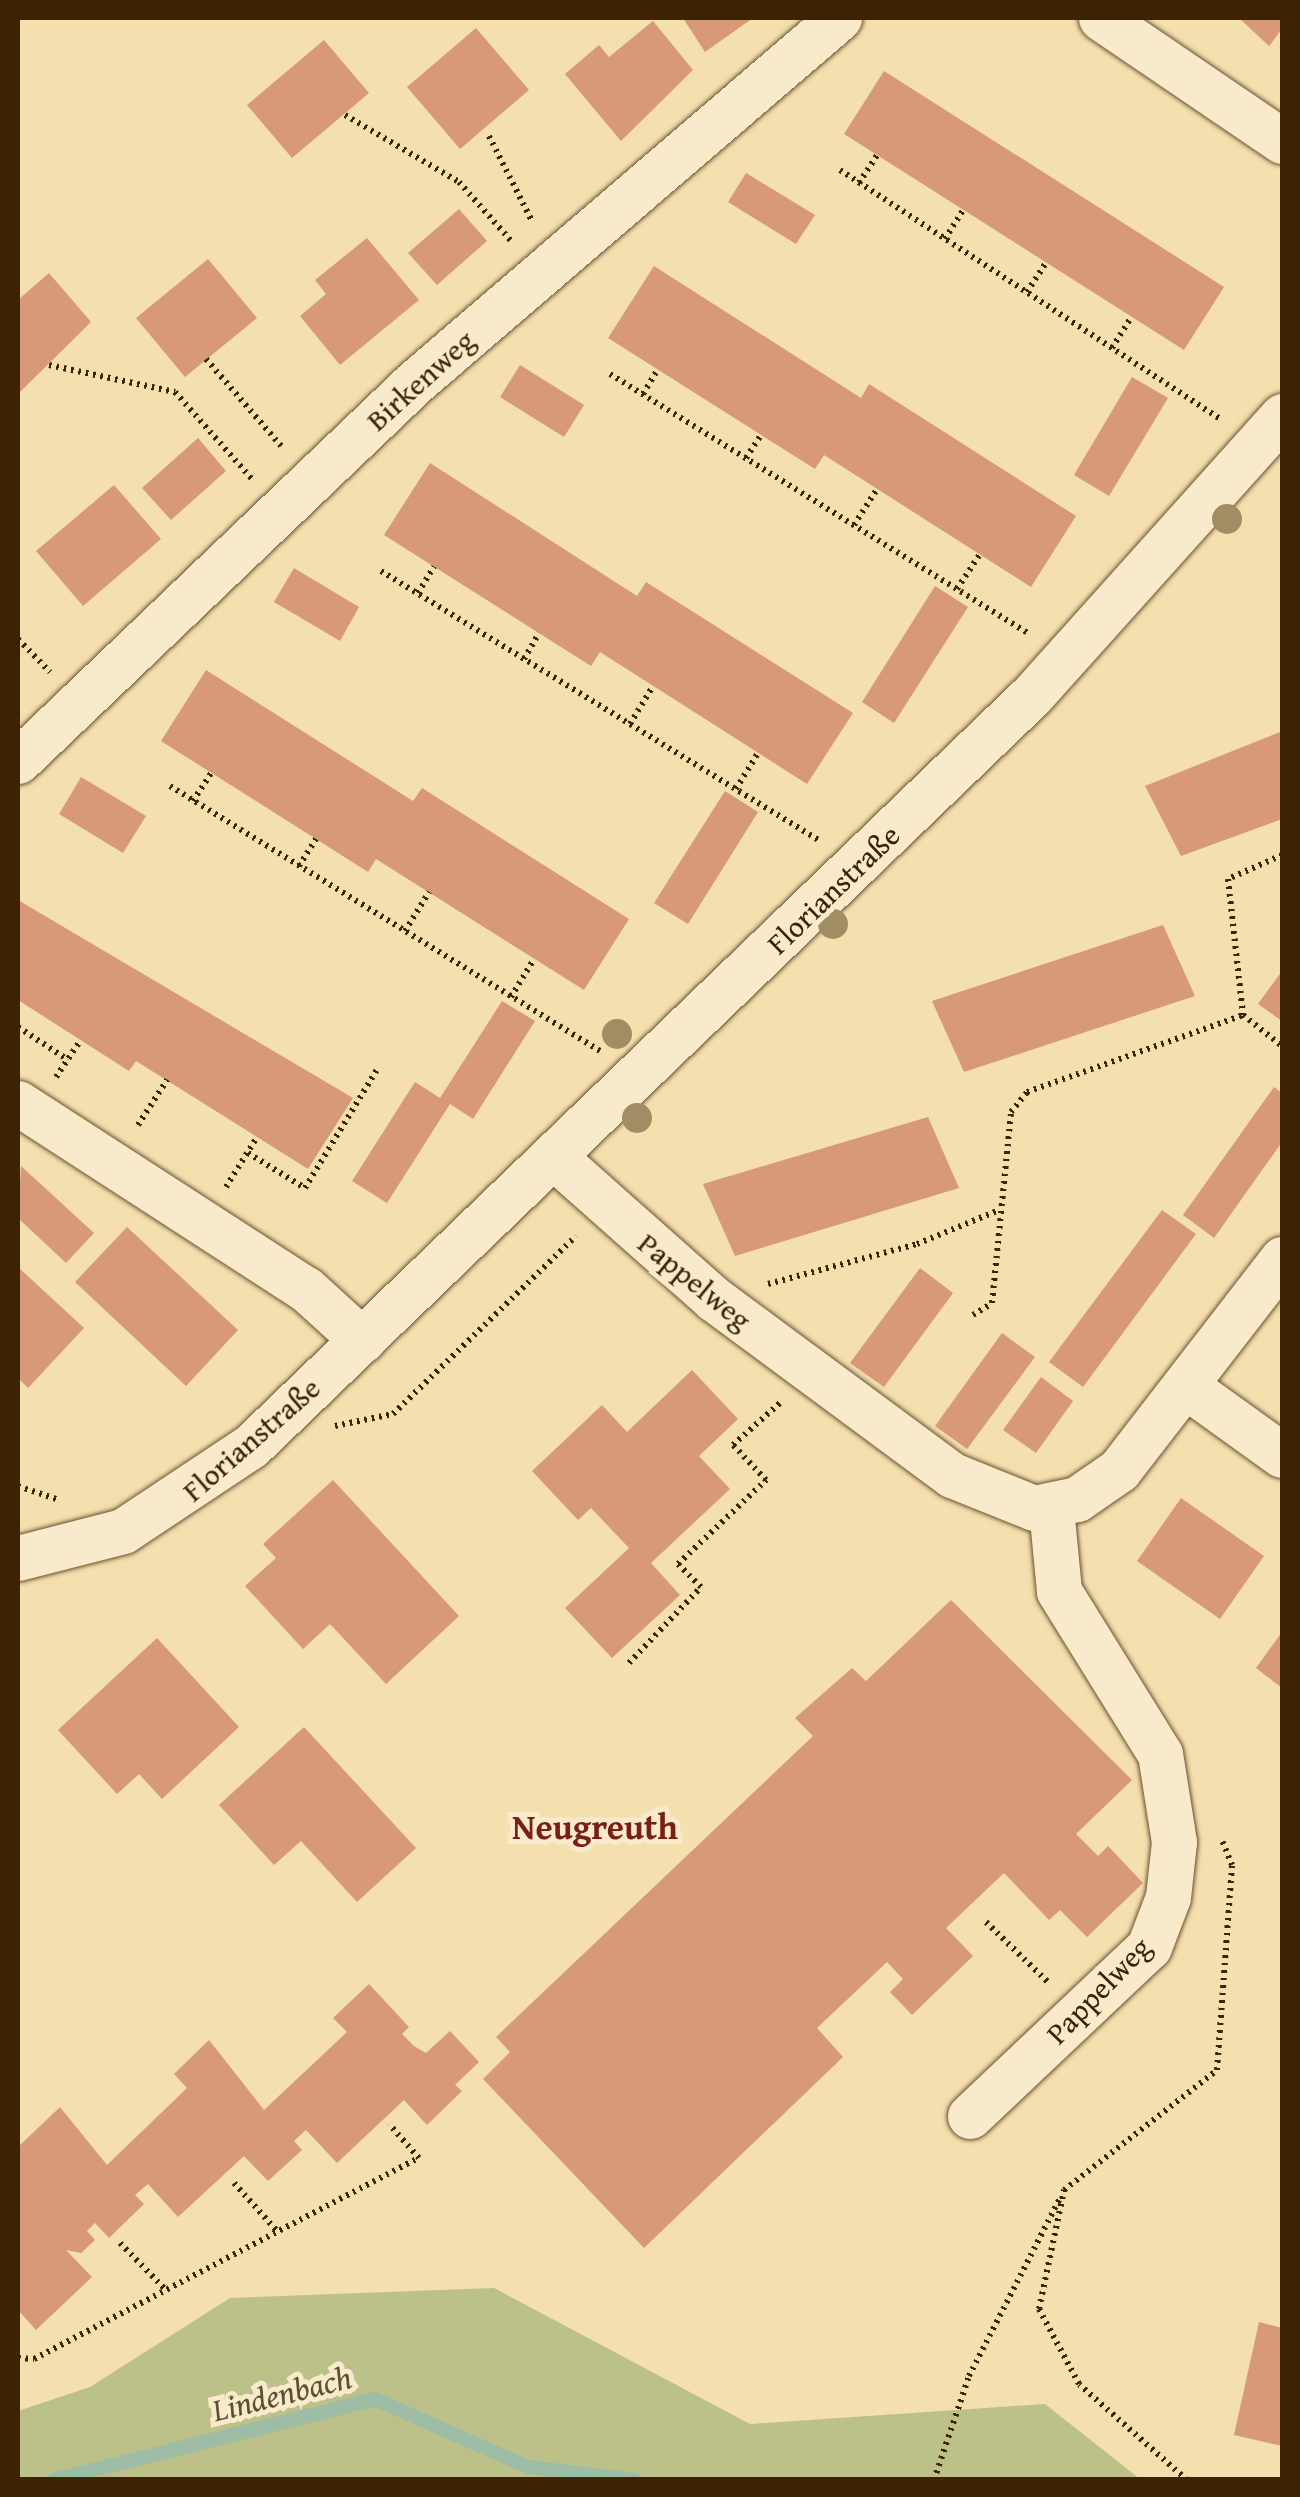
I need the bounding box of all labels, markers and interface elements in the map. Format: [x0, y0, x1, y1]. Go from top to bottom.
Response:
street label: Birkenweg [359, 322, 481, 438]
street label: Florianstraße [759, 817, 907, 961]
street label: Pappelweg [631, 1225, 759, 1337]
street label: Florianstraße [175, 1369, 327, 1509]
district label: Neugreuth [512, 1806, 678, 1848]
street label: Pappelweg [1038, 1929, 1158, 2051]
water label: Lindenbach [208, 2358, 356, 2430]

